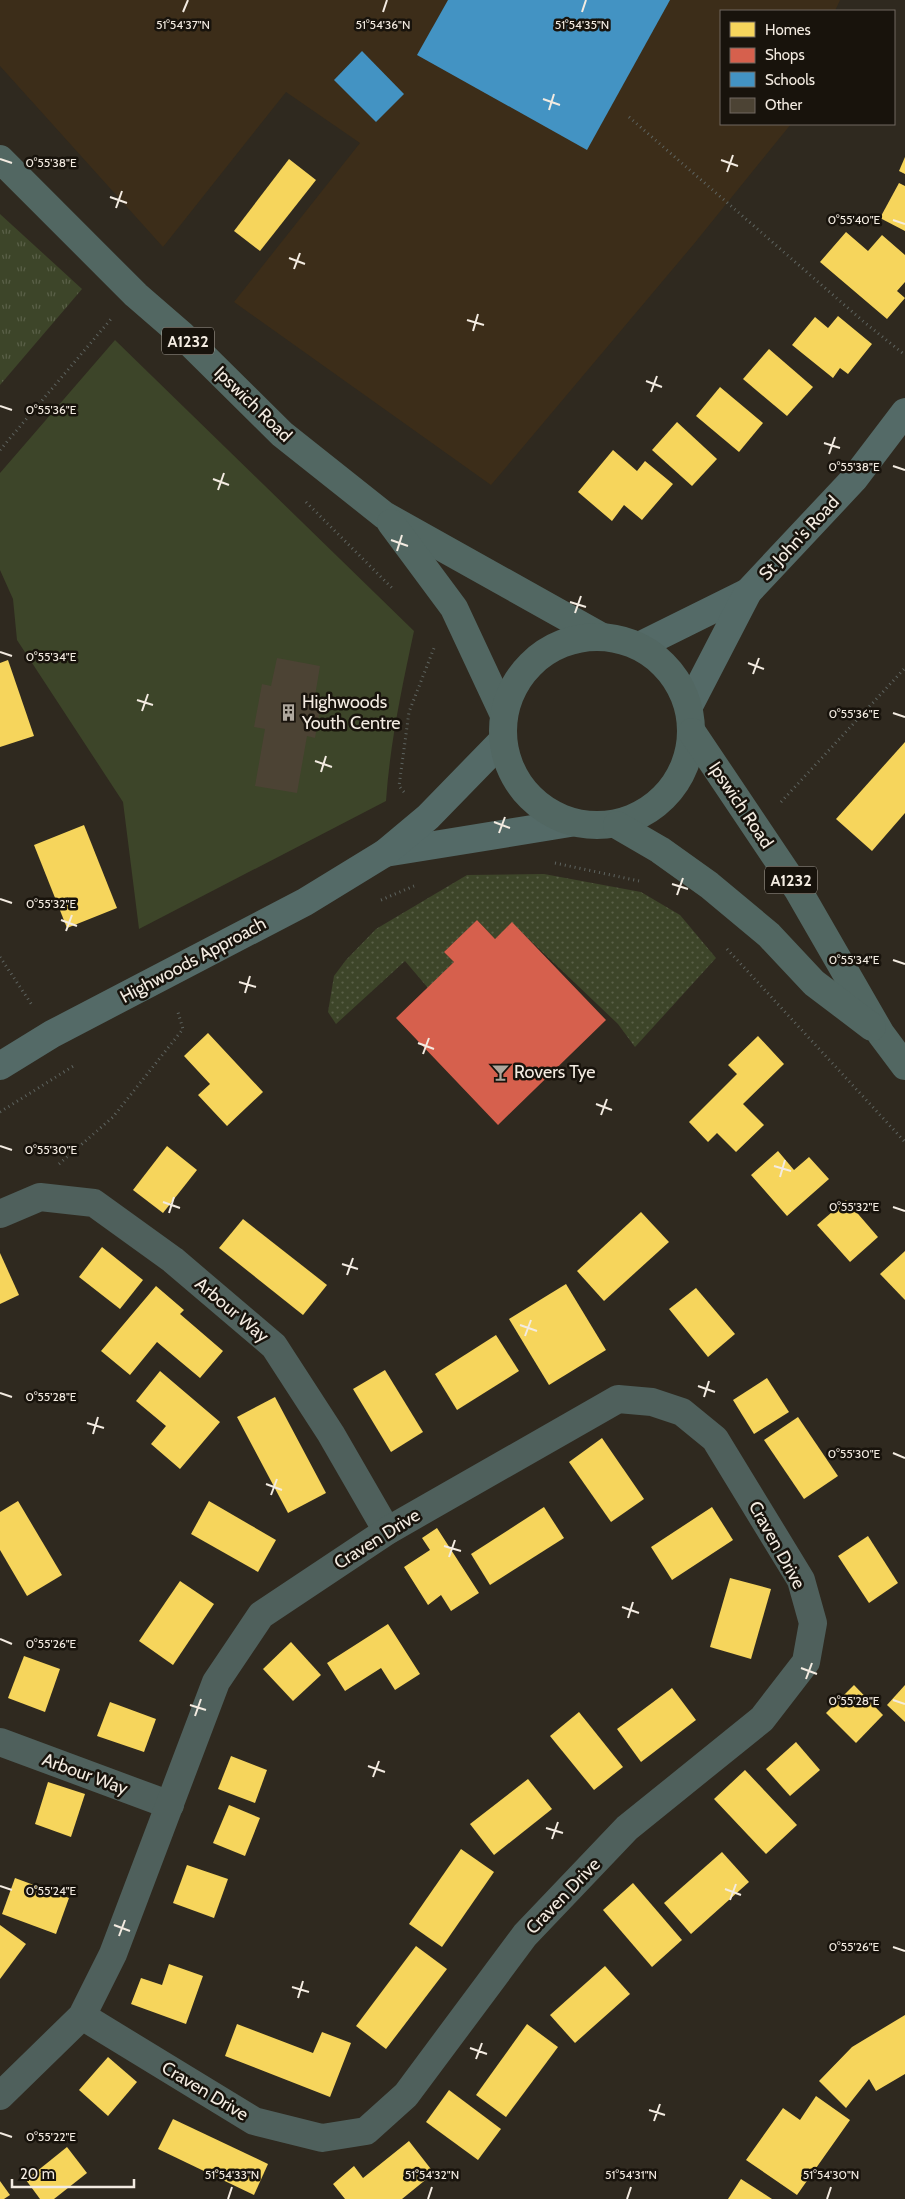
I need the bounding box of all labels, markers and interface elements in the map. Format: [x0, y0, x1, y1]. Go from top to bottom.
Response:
legend [720, 10, 895, 125]
text: 51°54'37"N [156, 17, 210, 32]
text: 51°54'36"N [356, 17, 410, 32]
text: 51°54'35"N [555, 17, 609, 32]
text: Homes [765, 21, 811, 39]
text: Shops [765, 46, 805, 64]
text: Schools [765, 71, 815, 89]
text: Other [765, 96, 802, 114]
text: 0°55'38"E [25, 155, 77, 170]
text: 0°55'40"E [828, 212, 881, 227]
road number: A1232 [162, 328, 214, 354]
street label: Ipswich Road [209, 361, 297, 447]
text: 0°55'36"E [26, 402, 77, 417]
text: 0°55'38"E [828, 459, 880, 474]
street label: St John's Road [754, 491, 844, 585]
text: 0°55'34"E [26, 649, 77, 664]
place label: Highwoods Youth Centre [301, 691, 401, 734]
building icon: Highwoods Youth Centre [278, 702, 298, 722]
text: 0°55'36"E [829, 706, 880, 721]
street label: Ipswich Road [704, 757, 778, 853]
road number: A1232 [765, 866, 817, 894]
text: 0°55'32"E [26, 896, 76, 911]
street label: Highwoods Approach [116, 912, 270, 1008]
text: 0°55'34"E [829, 952, 880, 967]
place label: Rovers Tye [514, 1061, 596, 1083]
bar icon: Rovers Tye [490, 1062, 510, 1082]
text: 0°55'30"E [25, 1142, 77, 1157]
text: 0°55'32"E [829, 1199, 879, 1214]
street label: Arbour Way [191, 1273, 273, 1347]
text: 0°55'28"E [26, 1389, 77, 1404]
text: 0°55'30"E [828, 1446, 880, 1461]
street label: Craven Drive [744, 1497, 810, 1593]
street label: Craven Drive [330, 1504, 424, 1574]
text: 0°55'26"E [26, 1636, 77, 1651]
text: 0°55'28"E [829, 1693, 880, 1708]
street label: Arbour Way [39, 1748, 131, 1800]
street label: Craven Drive [521, 1853, 605, 1939]
text: 0°55'24"E [26, 1883, 77, 1898]
text: 0°55'26"E [829, 1939, 880, 1954]
street label: Craven Drive [158, 2057, 252, 2125]
text: 0°55'22"E [26, 2129, 76, 2144]
scale bar [12, 2156, 135, 2188]
text: 20 m [20, 2165, 55, 2183]
text: 51°54'33"N [205, 2167, 259, 2182]
text: 51°54'32"N [405, 2167, 459, 2182]
text: 51°54'31"N [605, 2167, 657, 2182]
text: 51°54'30"N [803, 2167, 859, 2182]

